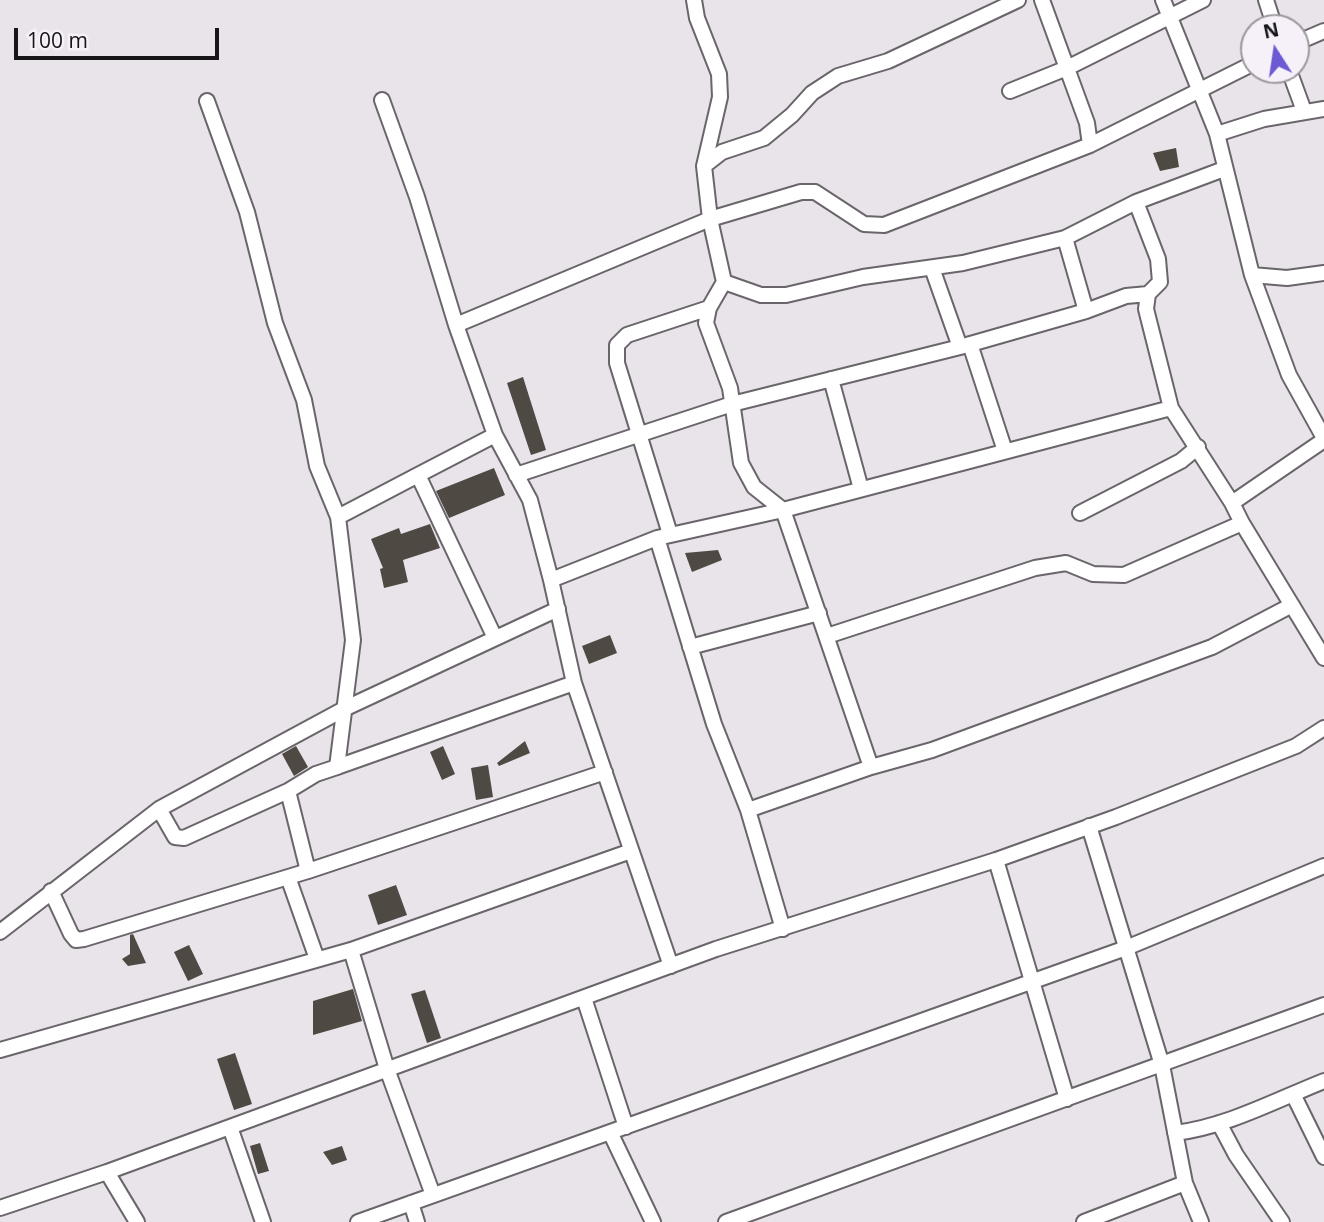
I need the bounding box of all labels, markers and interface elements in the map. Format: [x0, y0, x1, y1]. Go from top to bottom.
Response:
scale bar [18, 14, 222, 58]
north arrow [1240, 14, 1310, 84]
text: N [1261, 16, 1281, 45]
text: 100 m [27, 26, 88, 54]

